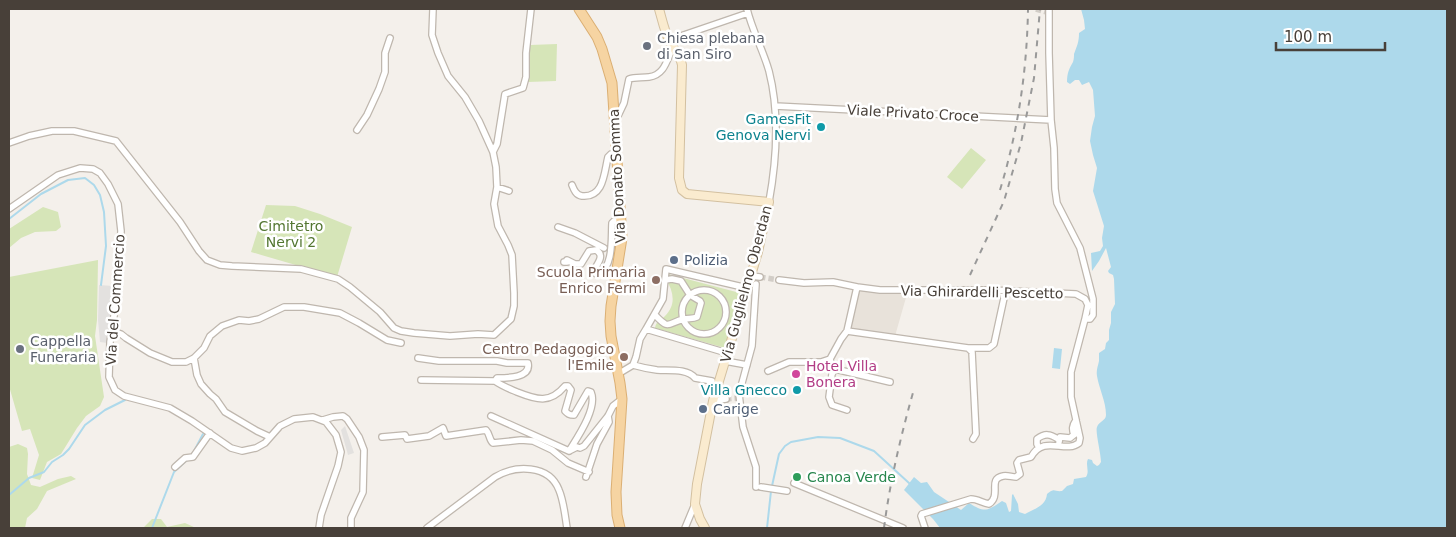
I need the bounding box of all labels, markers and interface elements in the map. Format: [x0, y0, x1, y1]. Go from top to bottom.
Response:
scale bar [1276, 20, 1385, 52]
text: 100 m [1284, 28, 1332, 46]
place label: Chiesa plebana di San Siro [657, 30, 765, 62]
marker: Chiesa plebana di San Siro [641, 40, 653, 52]
street label: Viale Privato Croce [847, 102, 979, 124]
street label: Via Donato Somma [605, 108, 629, 244]
place label: GamesFit Genova Nervi [716, 111, 812, 143]
marker: GamesFit Genova Nervi [815, 121, 827, 133]
street label: Via Guglielmo Oberdan [717, 204, 775, 364]
park label: Cimitetro Nervi 2 [259, 218, 323, 250]
street label: Via del Commercio [102, 234, 128, 366]
place label: Polizia [684, 252, 728, 268]
marker: Polizia [668, 254, 680, 266]
place label: Scuola Primaria Enrico Fermi [537, 264, 646, 296]
marker: Scuola Primaria Enrico Fermi [650, 274, 662, 286]
street label: Via Ghirardelli Pescetto [900, 283, 1064, 301]
place label: Cappella Funeraria [30, 333, 96, 365]
place label: Centro Pedagogico l'Emile [482, 341, 614, 373]
marker: Cappella Funeraria [14, 343, 26, 355]
marker: Centro Pedagogico l'Emile [618, 351, 630, 363]
place label: Hotel Villa Bonera [806, 358, 877, 390]
marker: Hotel Villa Bonera [790, 368, 802, 380]
place label: Villa Gnecco [701, 382, 787, 398]
marker: Villa Gnecco [791, 384, 803, 396]
place label: Carige [713, 401, 759, 417]
marker: Carige [697, 403, 709, 415]
place label: Canoa Verde [807, 469, 896, 485]
marker: Canoa Verde [791, 471, 803, 483]

